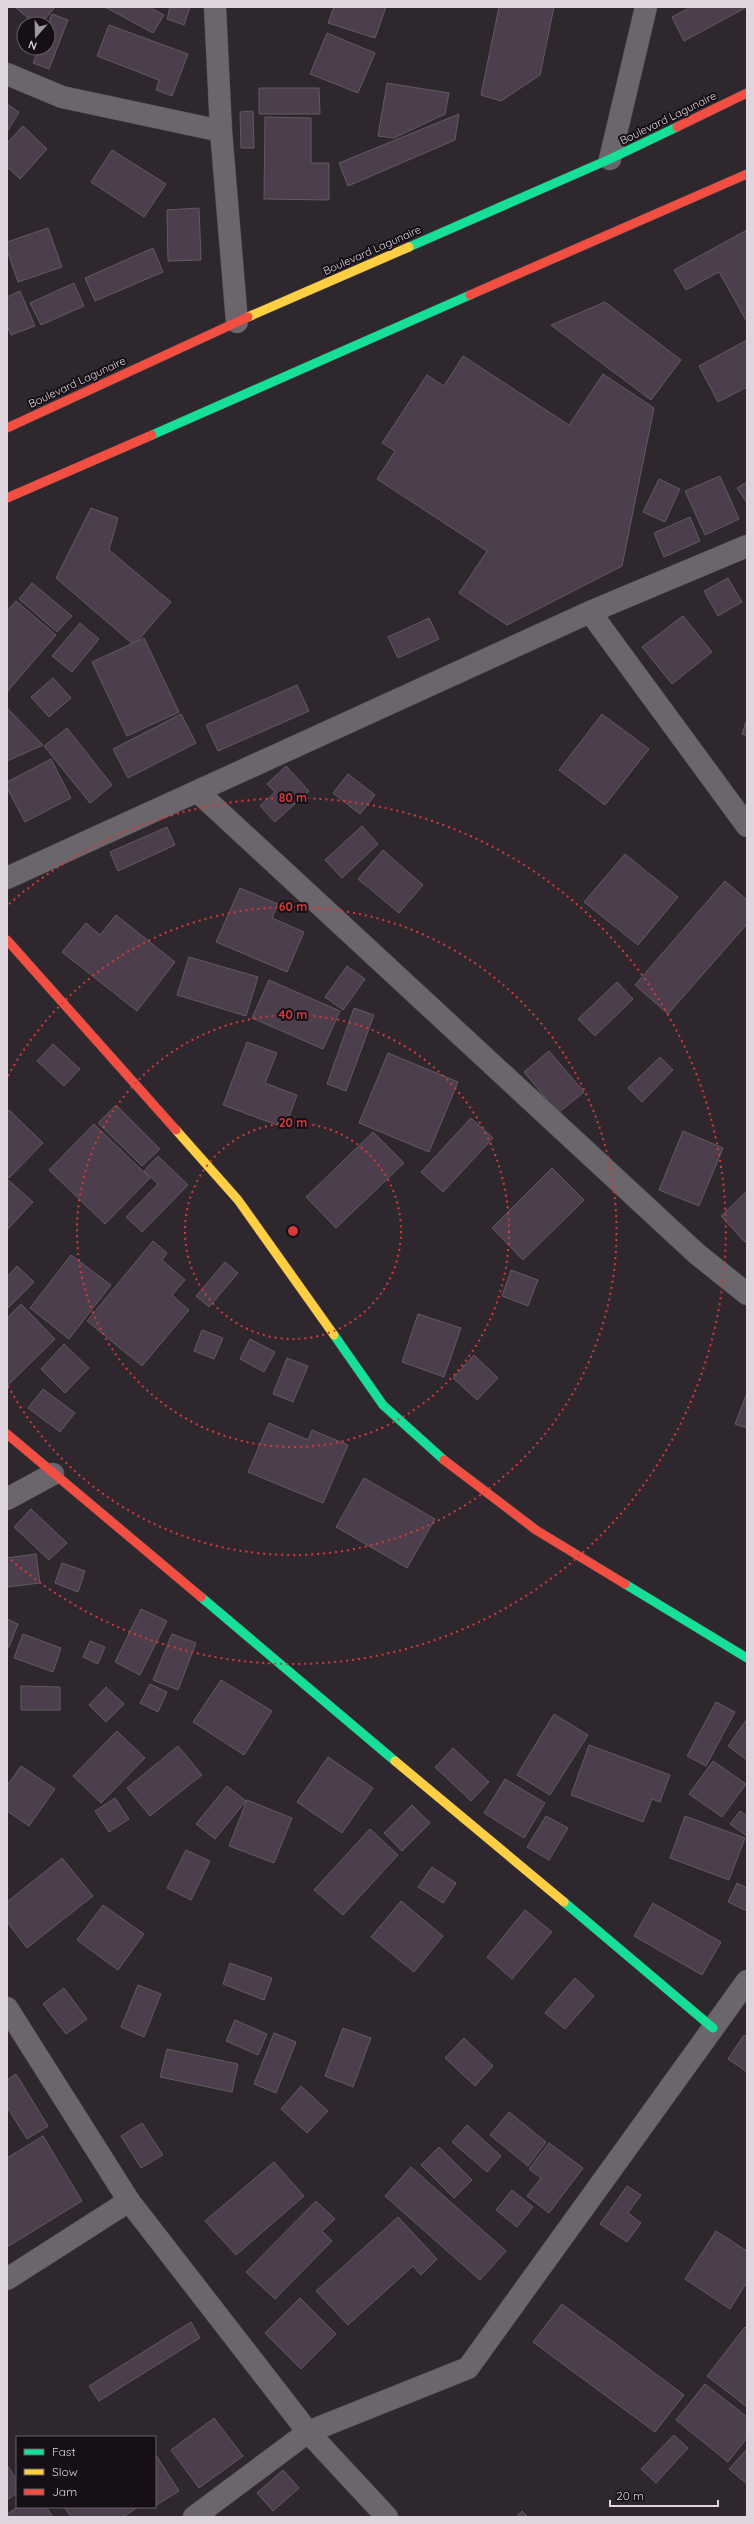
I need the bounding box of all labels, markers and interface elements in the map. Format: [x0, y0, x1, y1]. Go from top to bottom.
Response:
north arrow [16, 16, 56, 56]
text: N [26, 37, 39, 53]
street label: Boulevard Lagunaire [617, 88, 719, 148]
street label: Boulevard Lagunaire [321, 222, 423, 278]
street label: Boulevard Lagunaire [26, 353, 128, 411]
text: 80 m [279, 790, 307, 805]
text: 60 m [279, 899, 307, 914]
text: 40 m [279, 1007, 307, 1022]
text: 20 m [279, 1115, 307, 1130]
centre of rings [286, 1224, 300, 1238]
legend [16, 2436, 156, 2508]
text: Fast [52, 2444, 76, 2459]
text: Slow [52, 2464, 78, 2479]
scale bar [610, 2482, 718, 2508]
text: Jam [52, 2484, 77, 2499]
text: 20 m [616, 2488, 644, 2503]

